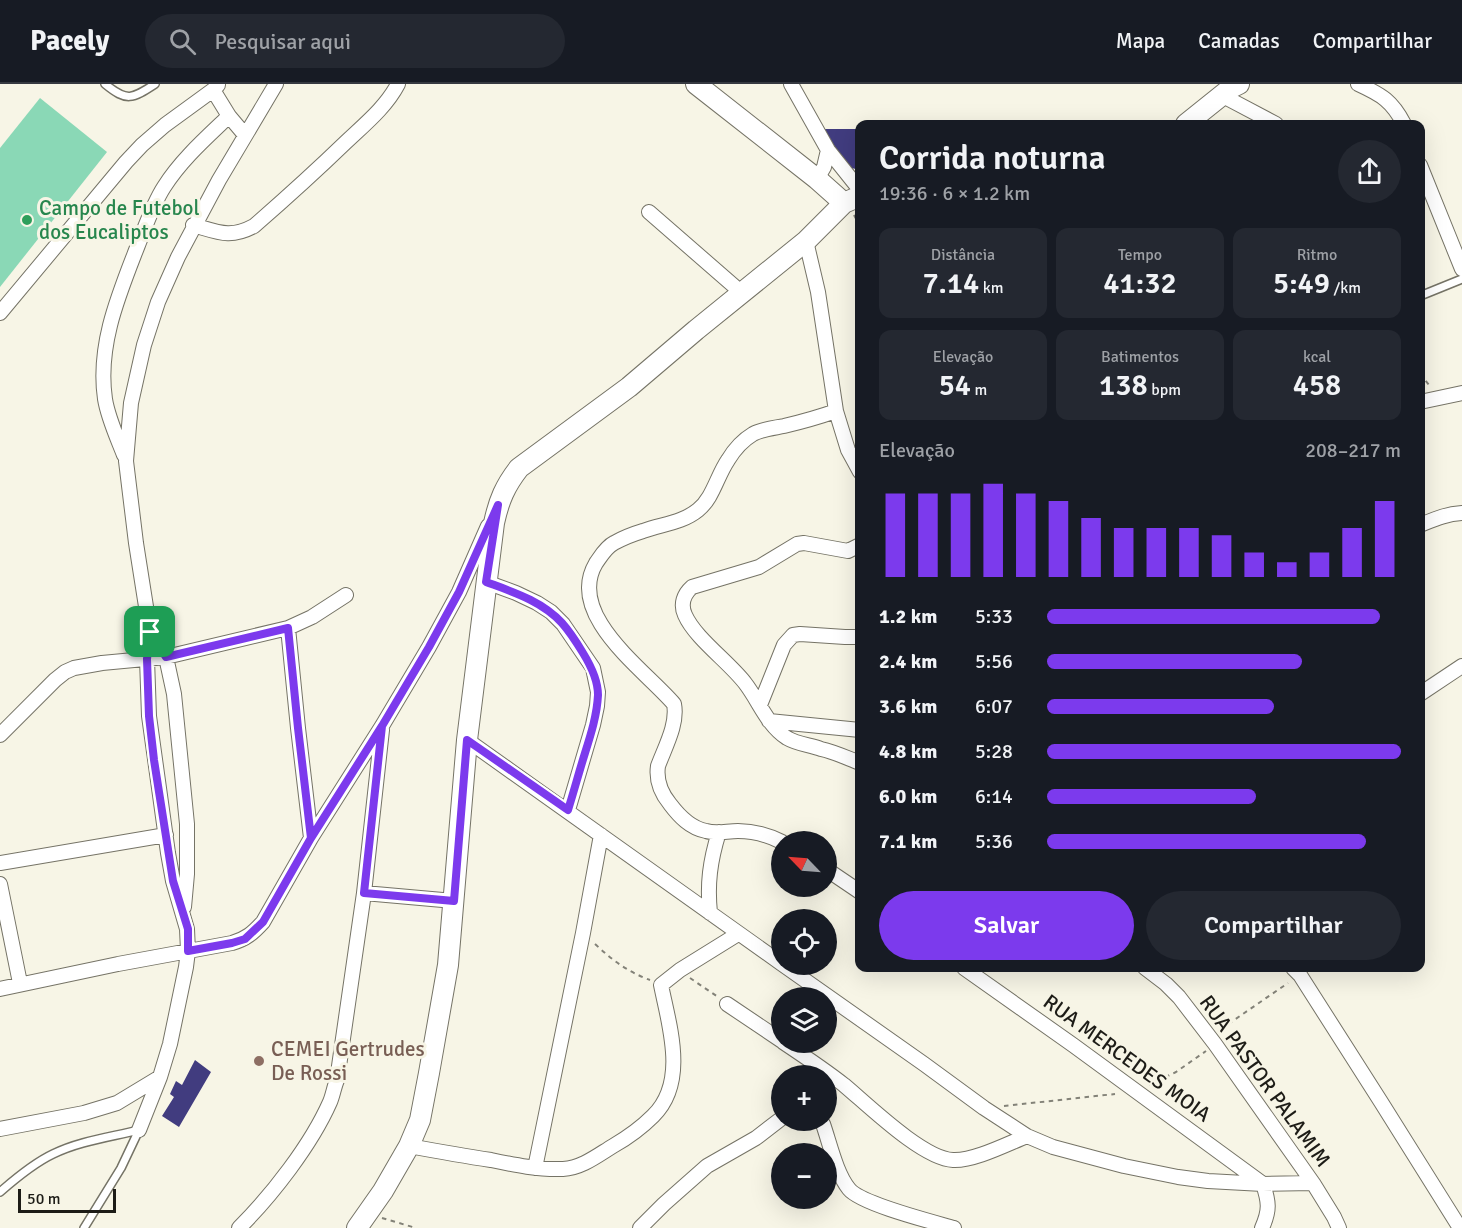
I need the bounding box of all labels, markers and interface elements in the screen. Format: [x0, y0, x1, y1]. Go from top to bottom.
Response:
search box [145, 14, 565, 68]
text: Pacely [30, 24, 109, 58]
icon: search [166, 25, 199, 58]
text: Pesquisar aqui [214, 28, 351, 55]
text: Mapa [1116, 28, 1165, 54]
text: Camadas [1198, 28, 1280, 54]
text: Compartilhar [1313, 28, 1432, 54]
text: Corrida noturna [879, 138, 1106, 179]
button: share [1338, 140, 1401, 203]
text: 19:36 · 6 × 1.2 km [879, 181, 1030, 206]
place label: Campo de Futebol dos Eucaliptos [39, 195, 200, 245]
marker: Campo de Futebol dos Eucaliptos [20, 213, 34, 227]
text: Distância [931, 245, 995, 265]
text: Tempo [1118, 245, 1162, 265]
text: Ritmo [1297, 245, 1337, 265]
text: 7.14 [922, 265, 979, 302]
text: 41:32 [1103, 265, 1177, 302]
text: 5:49 [1273, 265, 1330, 302]
text: km [979, 278, 1004, 298]
text: /km [1330, 278, 1361, 298]
text: Elevação [933, 347, 993, 367]
text: Batimentos [1101, 347, 1179, 367]
text: kcal [1303, 347, 1331, 367]
text: 54 [939, 367, 971, 404]
text: 138 [1099, 367, 1148, 404]
text: 458 [1293, 367, 1341, 404]
text: m [971, 380, 987, 400]
text: bpm [1148, 380, 1181, 400]
text: Elevação [879, 438, 955, 463]
text: 208–217 m [1305, 438, 1401, 463]
text: 1.2 km [879, 604, 937, 629]
text: 5:33 [975, 604, 1013, 629]
pin [124, 606, 175, 657]
icon: arrive [133, 615, 166, 648]
text: 2.4 km [879, 649, 937, 674]
text: 5:56 [975, 649, 1013, 674]
text: 3.6 km [879, 694, 937, 719]
text: 6:07 [975, 694, 1013, 719]
text: 4.8 km [879, 739, 937, 764]
text: 5:28 [975, 739, 1013, 764]
text: 6.0 km [879, 784, 937, 809]
text: 6:14 [975, 784, 1013, 809]
text: 7.1 km [879, 829, 937, 854]
text: 5:36 [975, 829, 1013, 854]
north arrow [771, 831, 837, 897]
map controls [771, 831, 837, 1209]
button: Salvar [879, 891, 1134, 960]
button: Compartilhar [1146, 891, 1401, 960]
button: locate [771, 909, 837, 975]
button: layers [771, 987, 837, 1053]
street label: RUA MERCEDES MOIA [1038, 989, 1216, 1128]
street label: RUA PASTOR PALAMIM [1194, 990, 1336, 1172]
place label: CEMEI Gertrudes De Rossi [271, 1036, 425, 1086]
marker: CEMEI Gertrudes De Rossi [252, 1054, 266, 1068]
button: + [771, 1065, 837, 1131]
button: − [771, 1143, 837, 1209]
scale bar [18, 1186, 116, 1214]
text: 50 m [27, 1189, 61, 1209]

